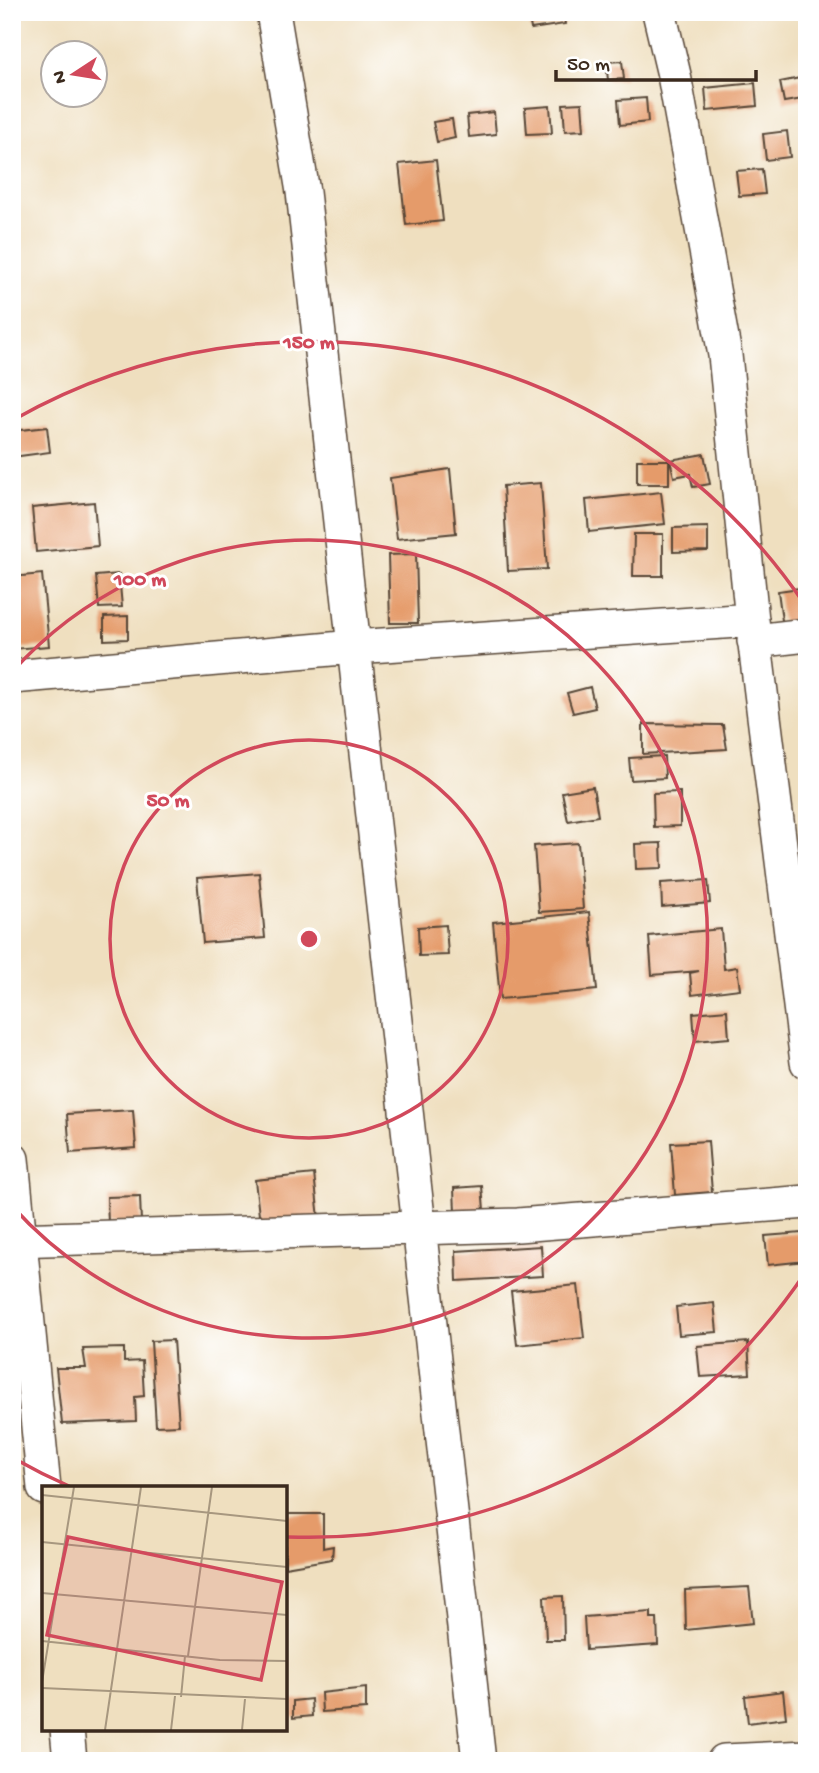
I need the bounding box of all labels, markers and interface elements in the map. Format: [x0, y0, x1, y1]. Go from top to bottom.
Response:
north arrow [38, 38, 108, 108]
scale bar [556, 38, 756, 82]
text: 50 m [567, 54, 610, 79]
text: N [48, 68, 73, 85]
text: 150 m [282, 332, 335, 357]
text: 100 m [113, 569, 166, 594]
text: 50 m [147, 790, 190, 815]
centre of rings [297, 927, 321, 951]
inset map [42, 1486, 287, 1731]

